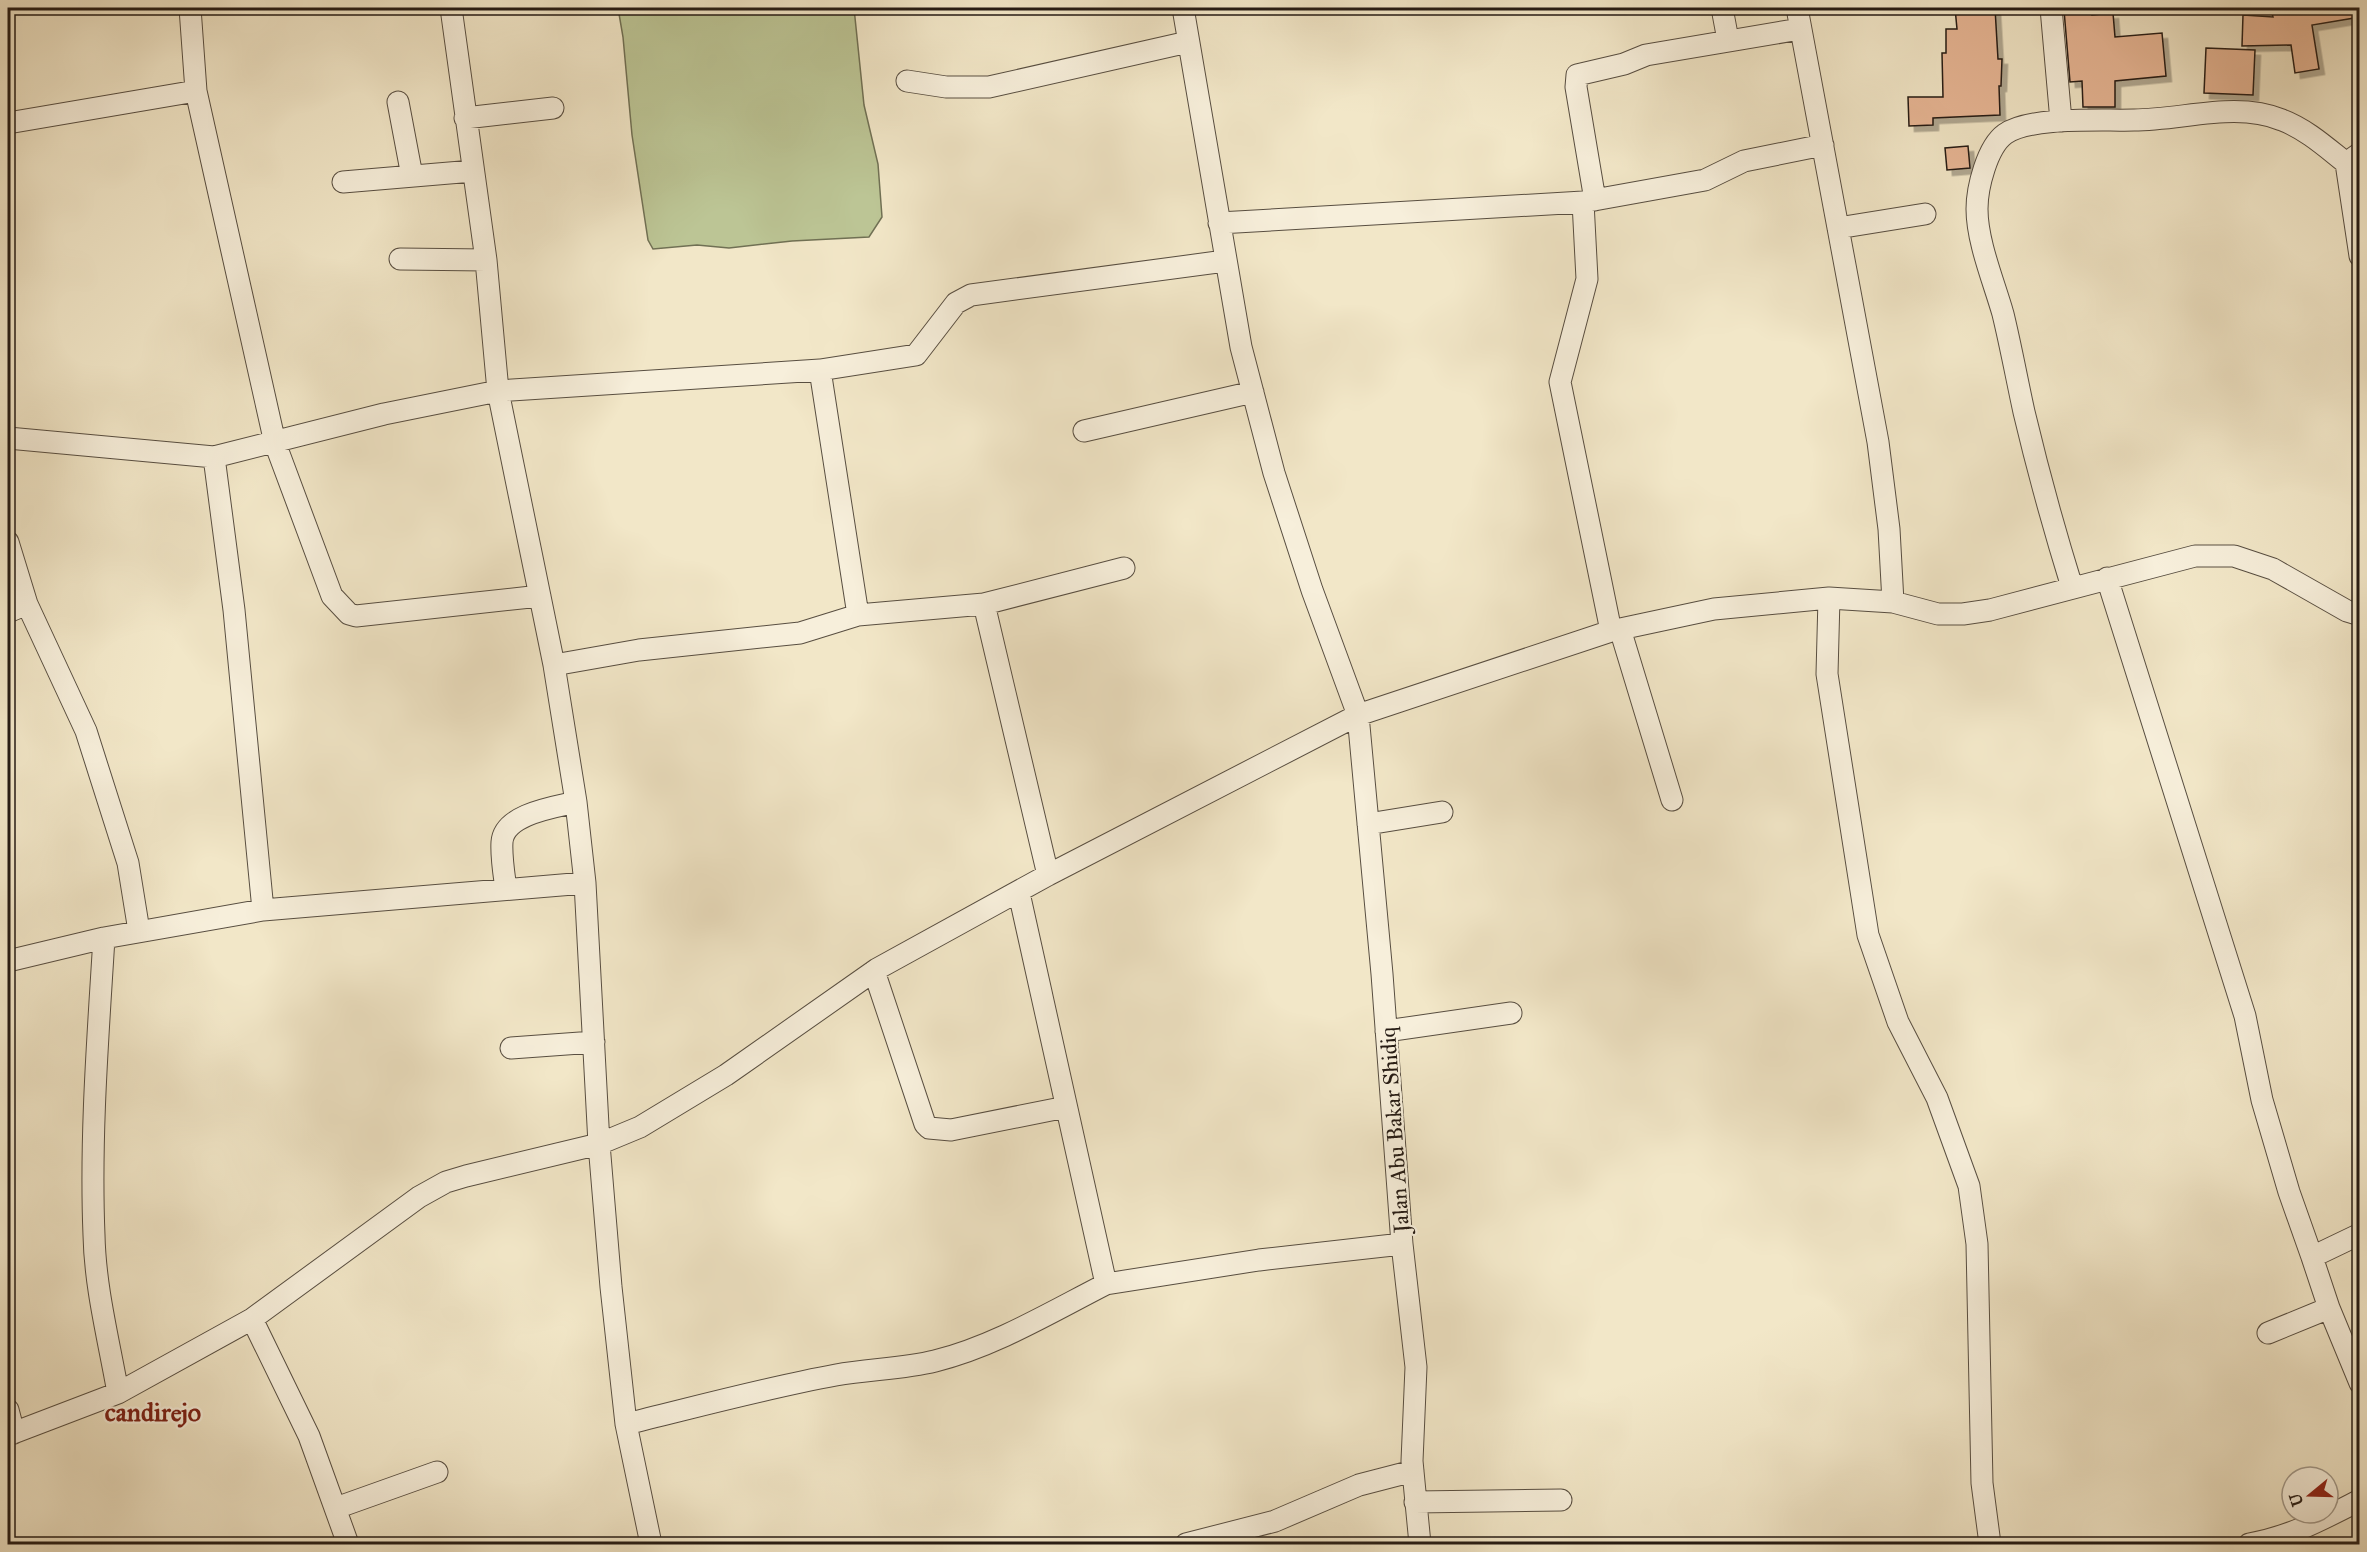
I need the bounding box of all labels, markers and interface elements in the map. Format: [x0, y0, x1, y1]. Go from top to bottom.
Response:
street label: Jalan Abu Bakar Shidiq [1374, 1026, 1415, 1236]
district label: candirejo [105, 1396, 201, 1428]
north arrow [2280, 1465, 2340, 1525]
text: U [2285, 1490, 2307, 1509]

